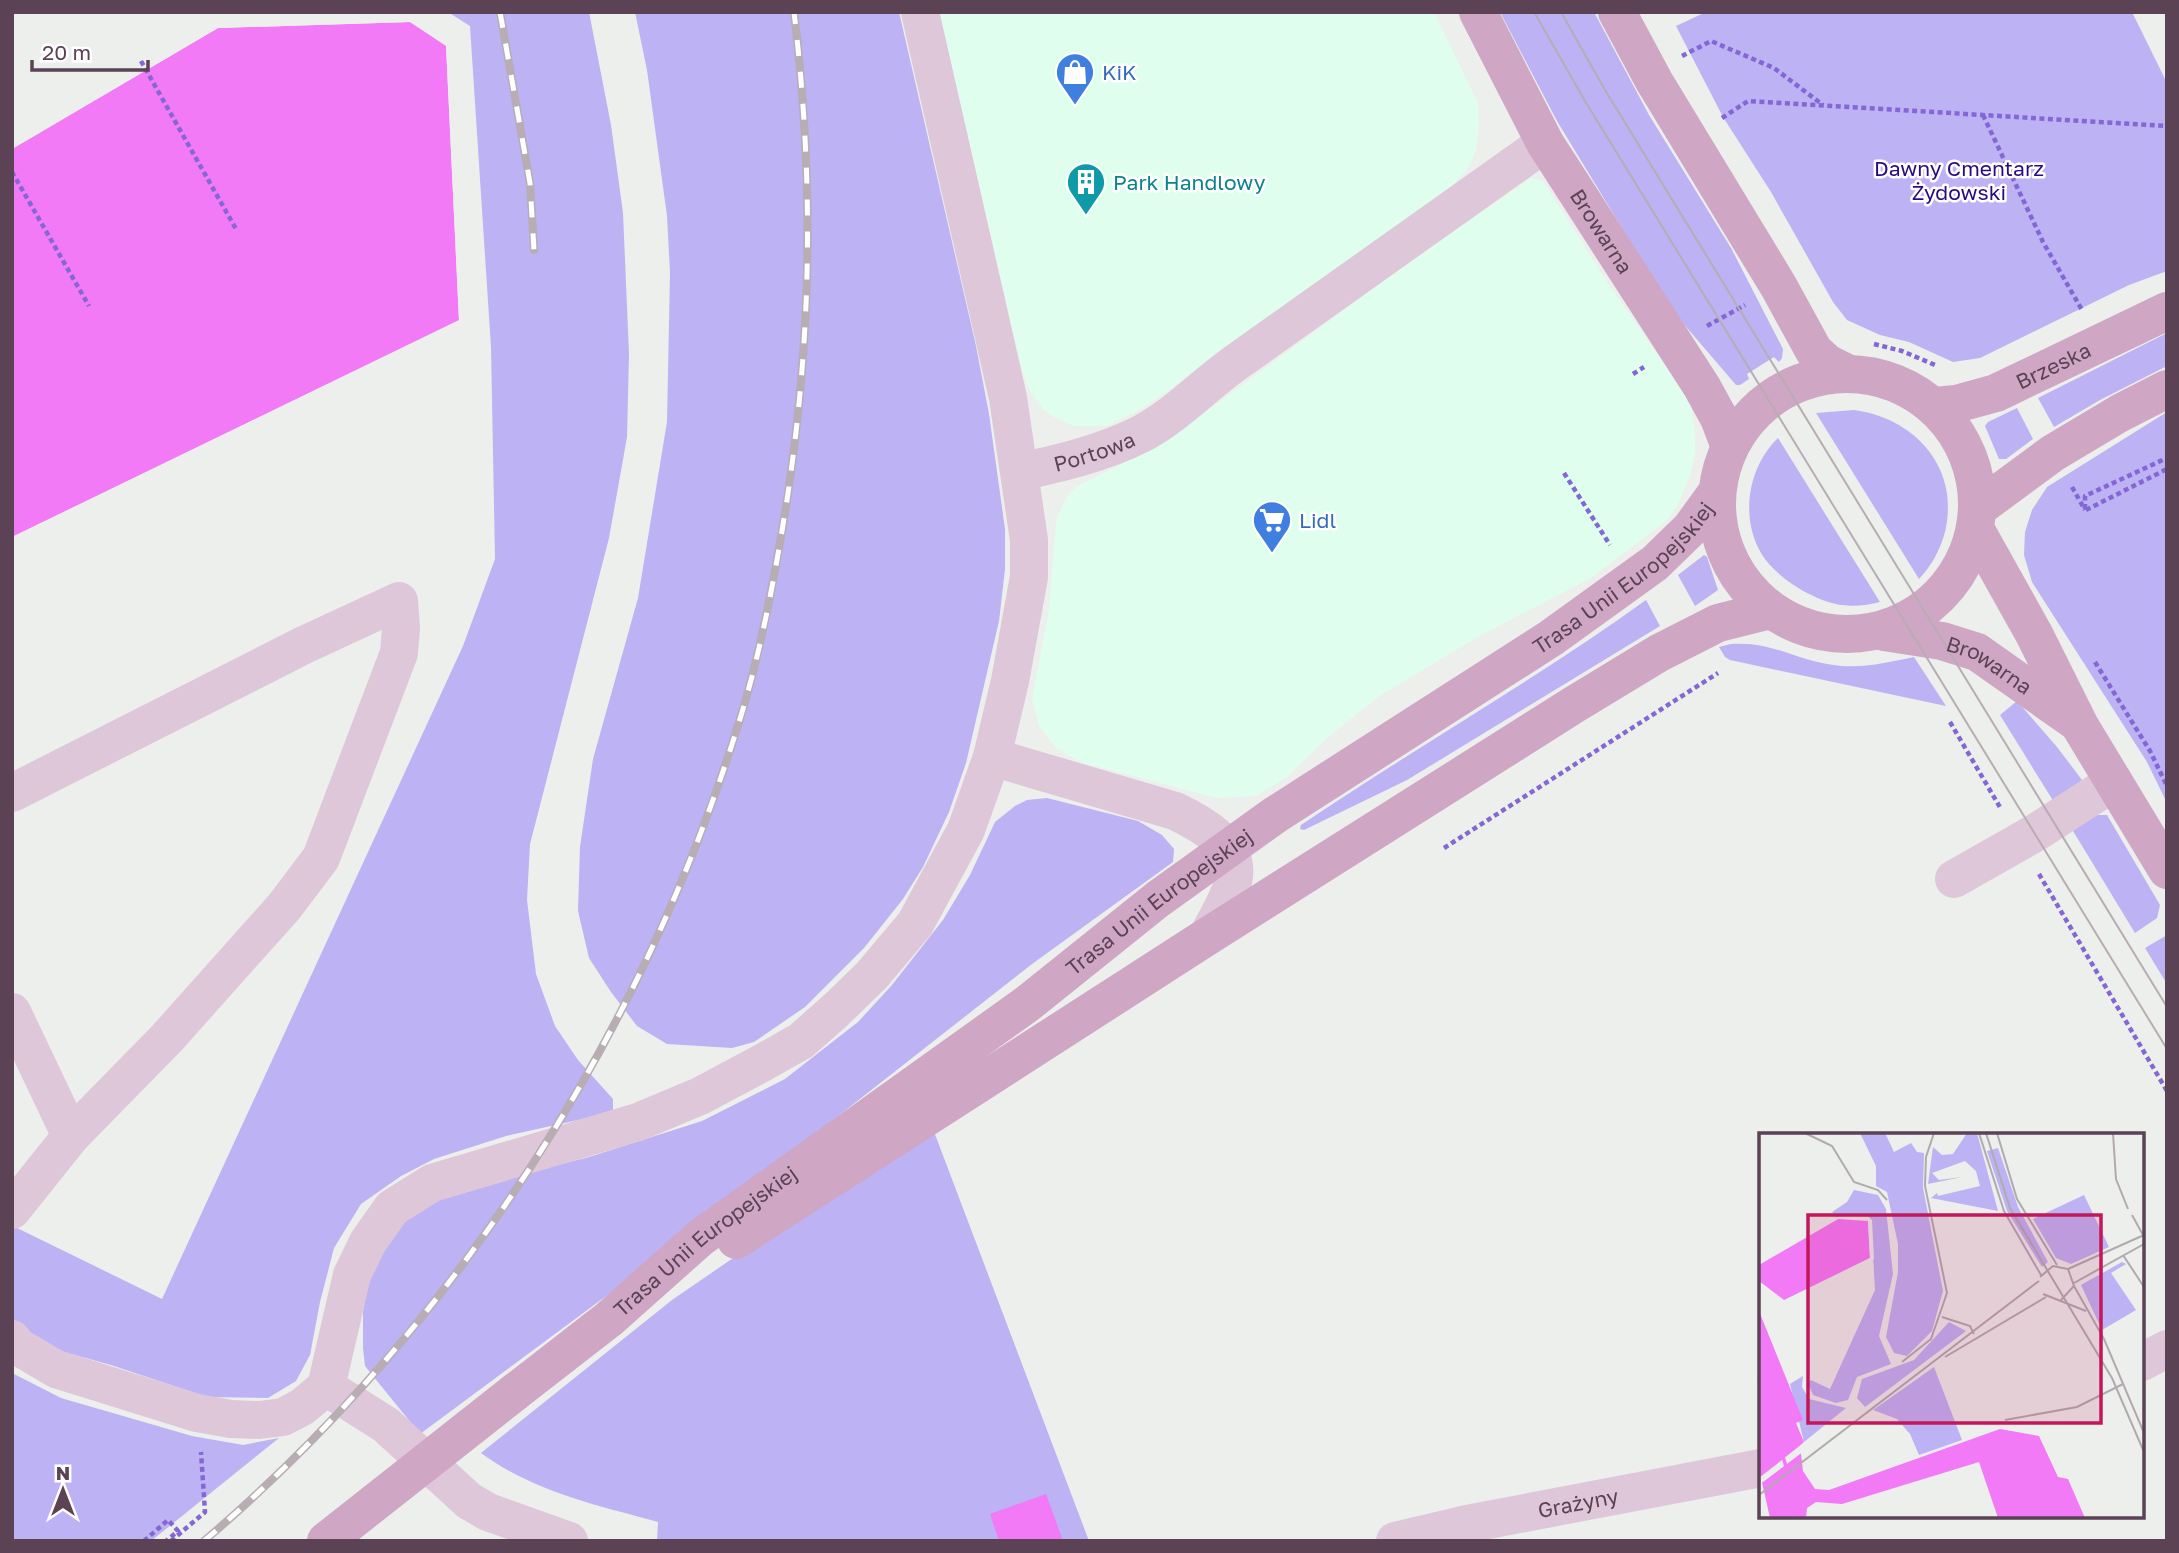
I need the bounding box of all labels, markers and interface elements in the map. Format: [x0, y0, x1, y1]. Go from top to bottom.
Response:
scale bar [32, 28, 147, 72]
text: 20 m [42, 39, 91, 65]
shop icon: KiK [1054, 51, 1096, 106]
place label: KiK [1102, 59, 1137, 85]
park label: Dawny Cmentarz Żydowski [1874, 155, 2044, 205]
building icon: Park Handlowy [1065, 161, 1107, 216]
place label: Park Handlowy [1113, 169, 1266, 195]
street label: Browarna [1565, 184, 1639, 279]
street label: Brzeska [2011, 337, 2095, 395]
street label: Portowa [1051, 426, 1139, 477]
street label: Trasa Unii Europejskiej [1528, 496, 1719, 659]
supermarket icon: Lidl [1251, 499, 1293, 554]
place label: Lidl [1299, 507, 1336, 533]
street label: Browarna [1943, 630, 2037, 700]
street label: Trasa Unii Europejskiej [1060, 823, 1257, 981]
inset map [1759, 1133, 2144, 1518]
street label: Trasa Unii Europejskiej [608, 1160, 802, 1322]
north arrow [28, 1455, 98, 1525]
text: N [56, 1461, 70, 1484]
street label: Grażyny [1536, 1482, 1621, 1523]

